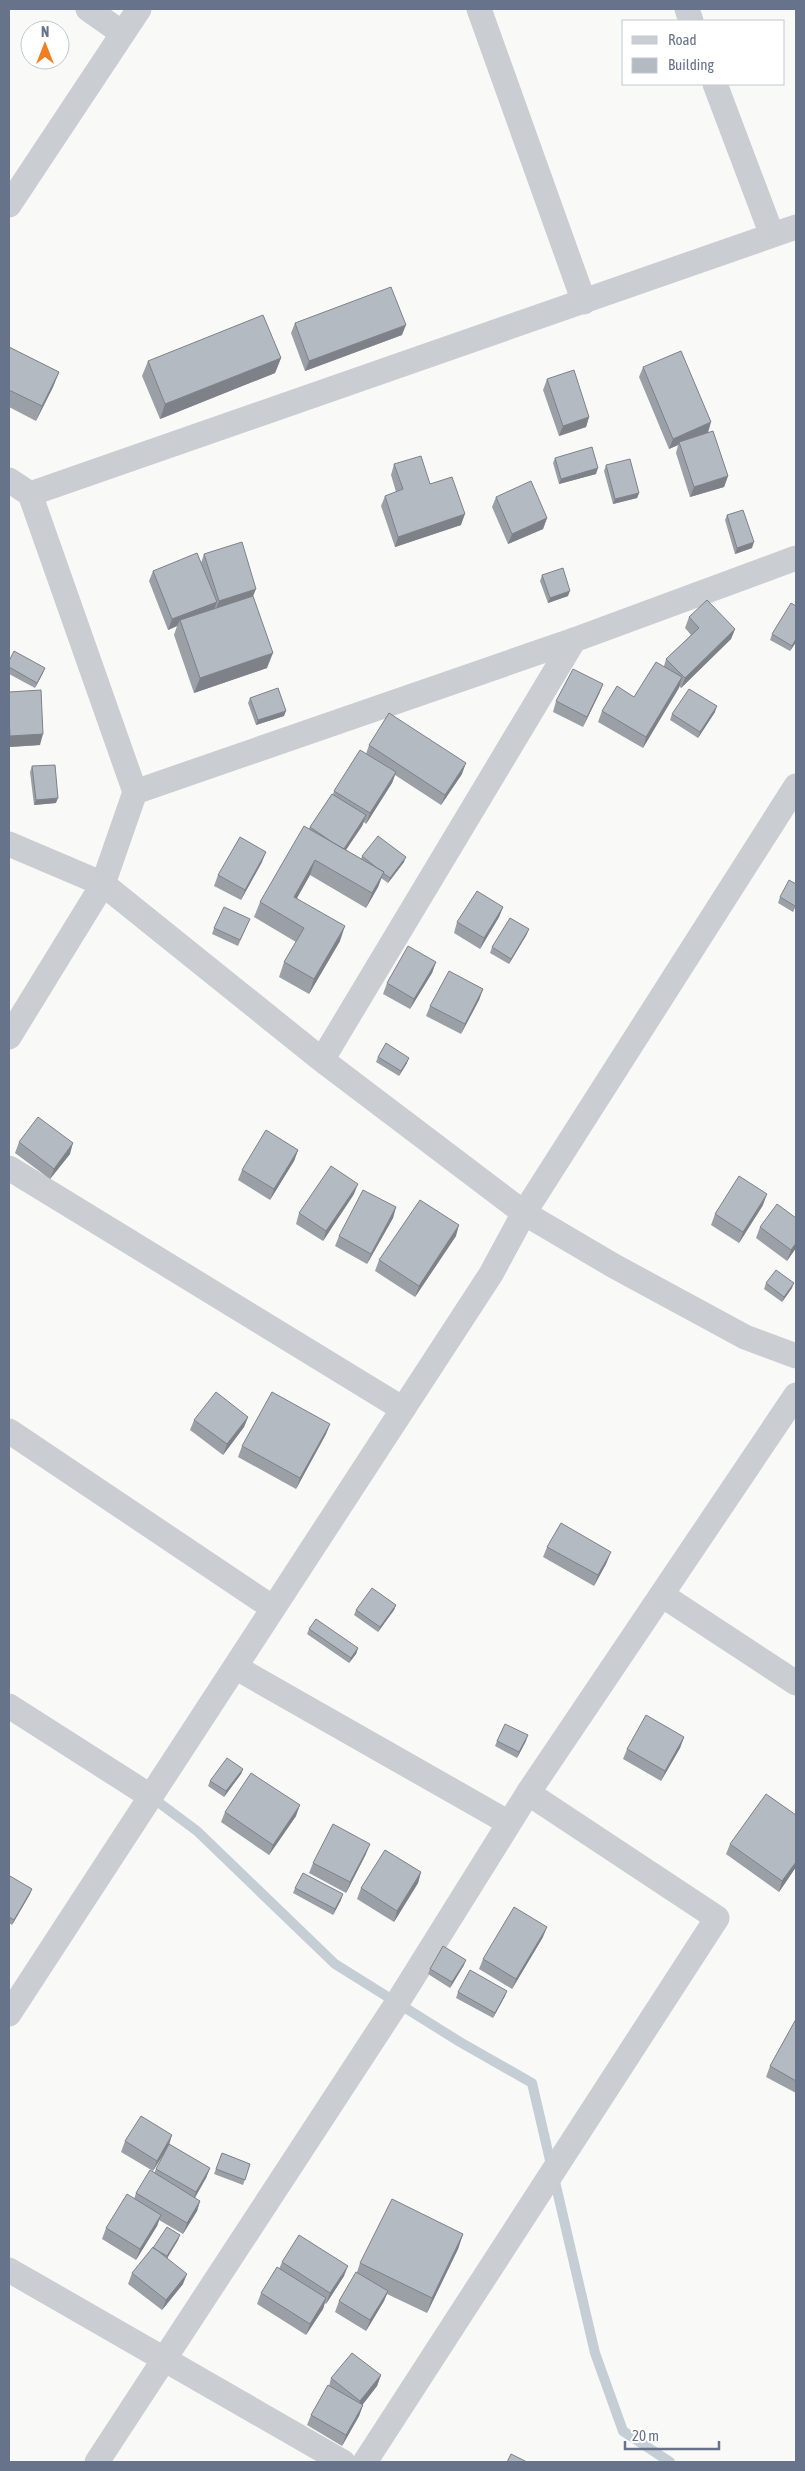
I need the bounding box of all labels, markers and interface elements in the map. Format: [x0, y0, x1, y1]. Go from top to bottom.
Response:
north arrow [20, 20, 70, 70]
legend [622, 20, 785, 85]
text: N [41, 24, 49, 40]
text: Road [668, 31, 697, 48]
text: Building [668, 56, 714, 73]
scale bar [625, 2418, 719, 2450]
text: 20 m [632, 2427, 659, 2444]

